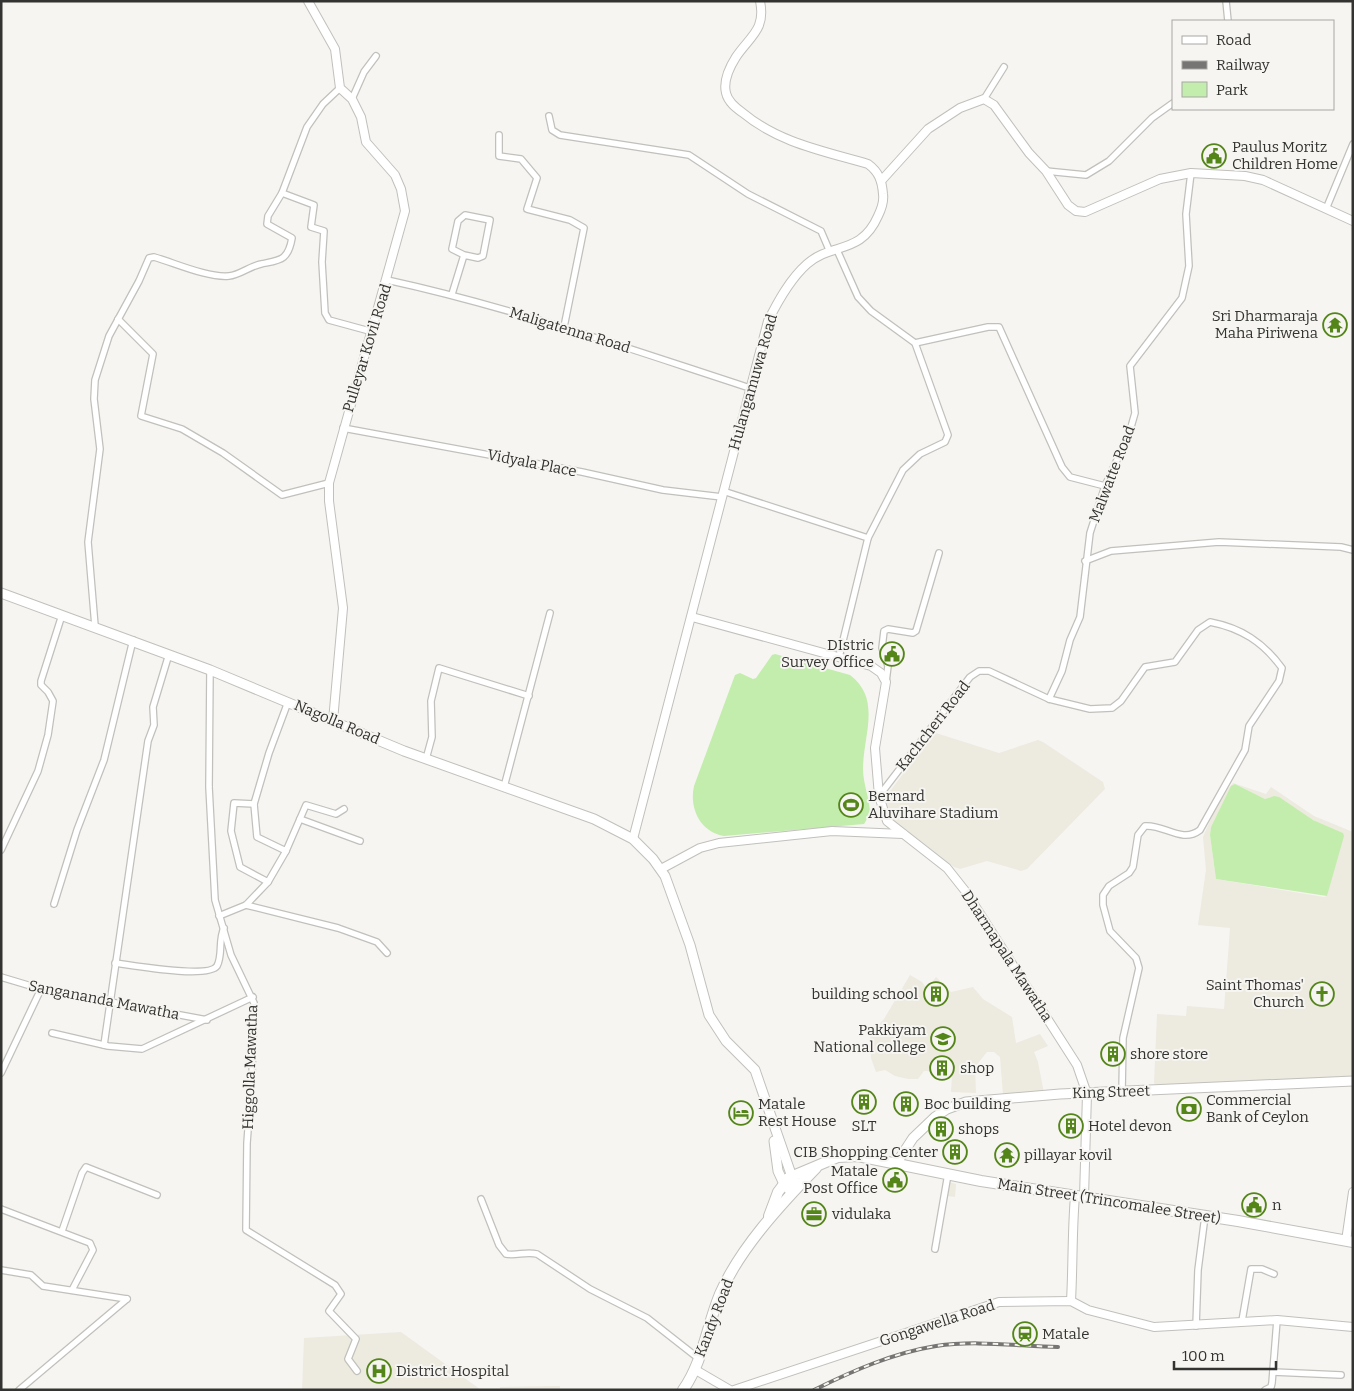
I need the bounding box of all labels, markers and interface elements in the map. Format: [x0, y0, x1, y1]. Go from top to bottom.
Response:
legend [1172, 20, 1334, 110]
text: Road [1216, 31, 1251, 49]
text: Railway [1216, 56, 1270, 74]
text: Park [1216, 81, 1248, 99]
place label: Paulus Moritz Children Home [1232, 138, 1338, 173]
public building icon: Paulus Moritz Children Home [1201, 143, 1227, 169]
street label: Pulleyar Kovil Road [339, 282, 395, 414]
street label: Maligatenna Road [507, 303, 633, 357]
place label: Sri Dharmaraja Maha Piriwena [1212, 307, 1318, 342]
street label: Hulangamuwa Road [725, 312, 781, 452]
temple icon: Sri Dharmaraja Maha Piriwena [1322, 312, 1348, 338]
street label: Malwatte Road [1085, 423, 1139, 525]
street label: Vidyala Place [486, 446, 578, 480]
place label: DIstric Survey Office [781, 636, 874, 671]
public building icon: DIstric Survey Office [879, 641, 905, 667]
street label: Kachcheri Road [892, 677, 974, 775]
street label: Nagolla Road [291, 696, 383, 748]
place label: Bernard Aluvihare Stadium [868, 787, 999, 822]
sports icon: Bernard Aluvihare Stadium [838, 792, 864, 818]
street label: Dharmapala Mawatha [958, 887, 1056, 1025]
place label: Saint Thomas' Church [1206, 976, 1305, 1011]
street label: Sangananda Mawatha [27, 977, 181, 1023]
building icon: building school [923, 981, 949, 1007]
church icon: Saint Thomas' Church [1309, 981, 1335, 1007]
place label: building school [811, 985, 918, 1003]
street label: Higgolla Mawatha [239, 1004, 261, 1130]
place label: Pakkiyam National college [813, 1021, 927, 1056]
school or university icon: Pakkiyam National college [930, 1026, 956, 1052]
building icon: shore store [1100, 1041, 1126, 1067]
place label: shore store [1130, 1045, 1208, 1063]
building icon: shop [929, 1055, 955, 1081]
place label: shop [960, 1059, 994, 1077]
street label: King Street [1072, 1082, 1151, 1102]
building icon: SLT [851, 1089, 877, 1115]
building icon: Boc building [893, 1091, 919, 1117]
place label: Commercial Bank of Ceylon [1206, 1091, 1309, 1126]
place label: Matale Rest House [758, 1095, 836, 1130]
place label: Boc building [924, 1095, 1011, 1113]
bank icon: Commercial Bank of Ceylon [1176, 1096, 1202, 1122]
hotel icon: Matale Rest House [728, 1100, 754, 1126]
building icon: Hotel devon [1058, 1113, 1084, 1139]
building icon: shops [928, 1116, 954, 1142]
place label: SLT [852, 1117, 877, 1135]
place label: Hotel devon [1088, 1117, 1172, 1135]
place label: shops [958, 1120, 999, 1138]
building icon: CIB Shopping Center [942, 1139, 968, 1165]
temple icon: pillayar kovil [994, 1142, 1020, 1168]
place label: CIB Shopping Center [793, 1143, 938, 1161]
place label: pillayar kovil [1024, 1146, 1112, 1164]
place label: Matale Post Office [803, 1162, 878, 1197]
public building icon: Matale Post Office [882, 1167, 908, 1193]
street label: Main Street (Trincomalee Street) [996, 1174, 1222, 1228]
public building icon: n [1241, 1192, 1267, 1218]
place label: n [1272, 1196, 1282, 1214]
office icon: vidulaka [801, 1201, 827, 1227]
place label: vidulaka [831, 1205, 891, 1223]
street label: Kandy Road [691, 1276, 737, 1360]
street label: Gongawella Road [877, 1296, 997, 1350]
station icon: Matale [1012, 1321, 1038, 1347]
place label: Matale [1042, 1325, 1089, 1343]
scale bar [1174, 1338, 1276, 1370]
text: 100 m [1182, 1347, 1225, 1365]
hospital icon: District Hospital [366, 1358, 392, 1384]
place label: District Hospital [396, 1362, 509, 1380]

